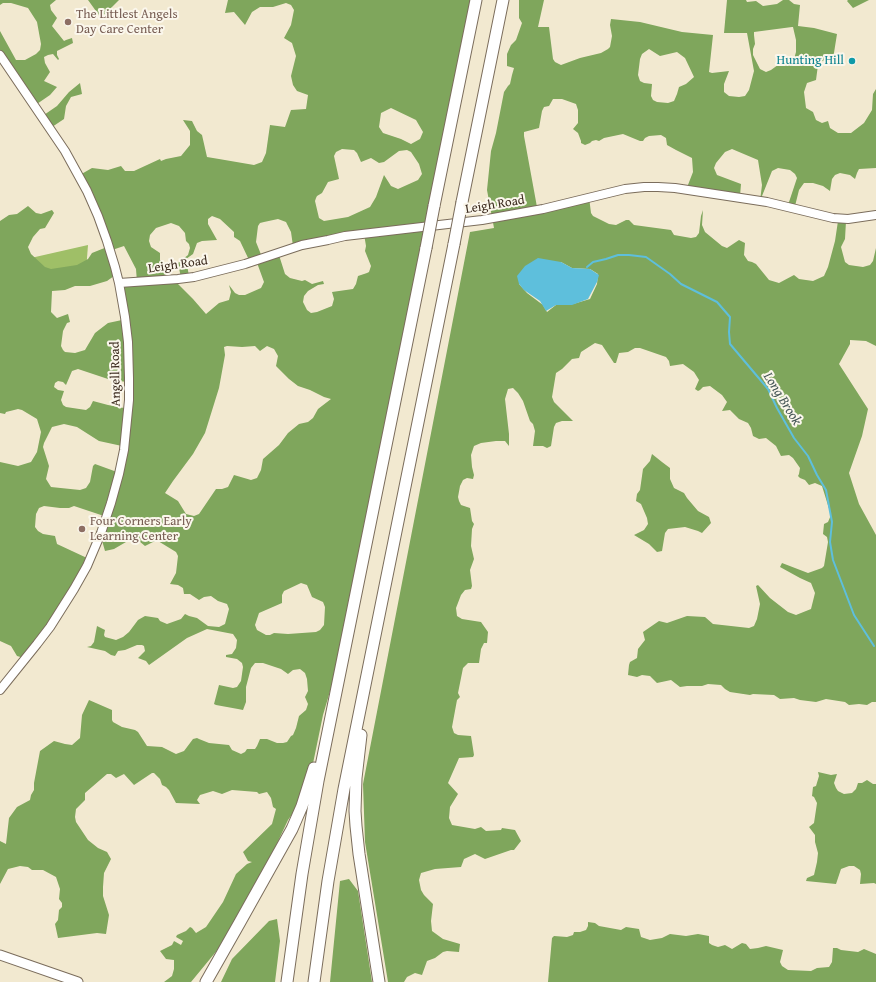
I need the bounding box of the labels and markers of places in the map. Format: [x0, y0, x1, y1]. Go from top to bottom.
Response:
place label: The Littlest Angels Day Care Center [76, 7, 178, 38]
marker: The Littlest Angels Day Care Center [63, 17, 73, 27]
place label: Hunting Hill [777, 53, 844, 69]
marker: Hunting Hill [847, 56, 857, 66]
place label: Four Corners Early Learning Center [90, 514, 192, 545]
marker: Four Corners Early Learning Center [77, 524, 87, 534]

